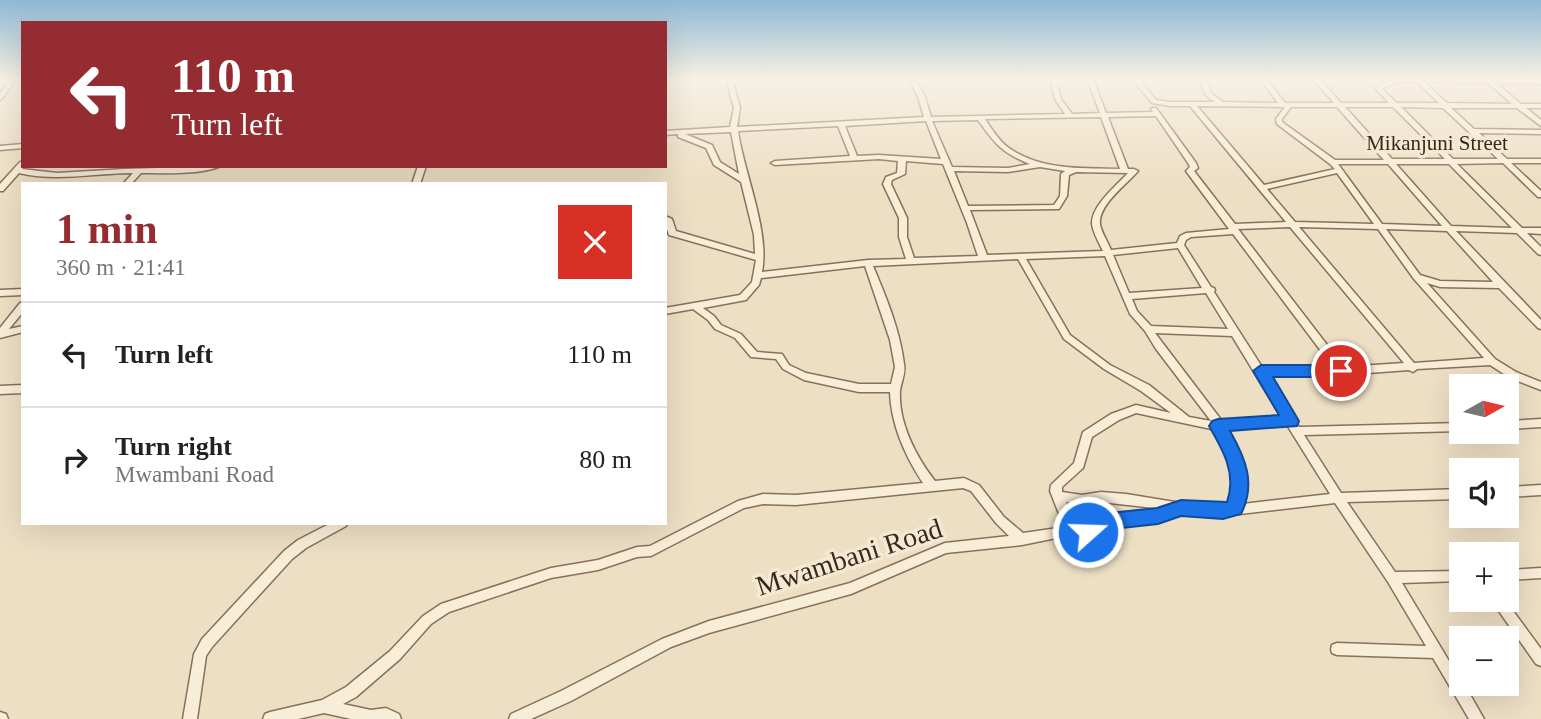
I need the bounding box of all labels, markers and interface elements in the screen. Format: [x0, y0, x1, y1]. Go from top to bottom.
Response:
text: 110 m [171, 48, 295, 103]
icon: left [56, 49, 147, 140]
text: Turn left [171, 106, 283, 142]
street label: Mikanjuni Street [1366, 131, 1508, 155]
button: close [558, 205, 632, 279]
text: 1 min [56, 206, 158, 252]
text: 360 m · 21:41 [56, 255, 186, 280]
icon: left [56, 336, 94, 374]
text: Turn left [115, 340, 213, 369]
text: 110 m [567, 340, 632, 369]
pin [1311, 341, 1371, 401]
icon: arrive [1322, 352, 1360, 390]
north arrow [1449, 374, 1519, 444]
map controls [1449, 374, 1519, 696]
text: Turn right [115, 432, 232, 461]
icon: right [56, 441, 94, 479]
text: 80 m [579, 445, 632, 474]
button: sound [1449, 458, 1519, 528]
text: Mwambani Road [115, 462, 274, 487]
position arrow [1051, 495, 1125, 569]
street label: Mwambani Road [752, 512, 946, 602]
button: + [1449, 542, 1519, 612]
button: − [1449, 626, 1519, 696]

